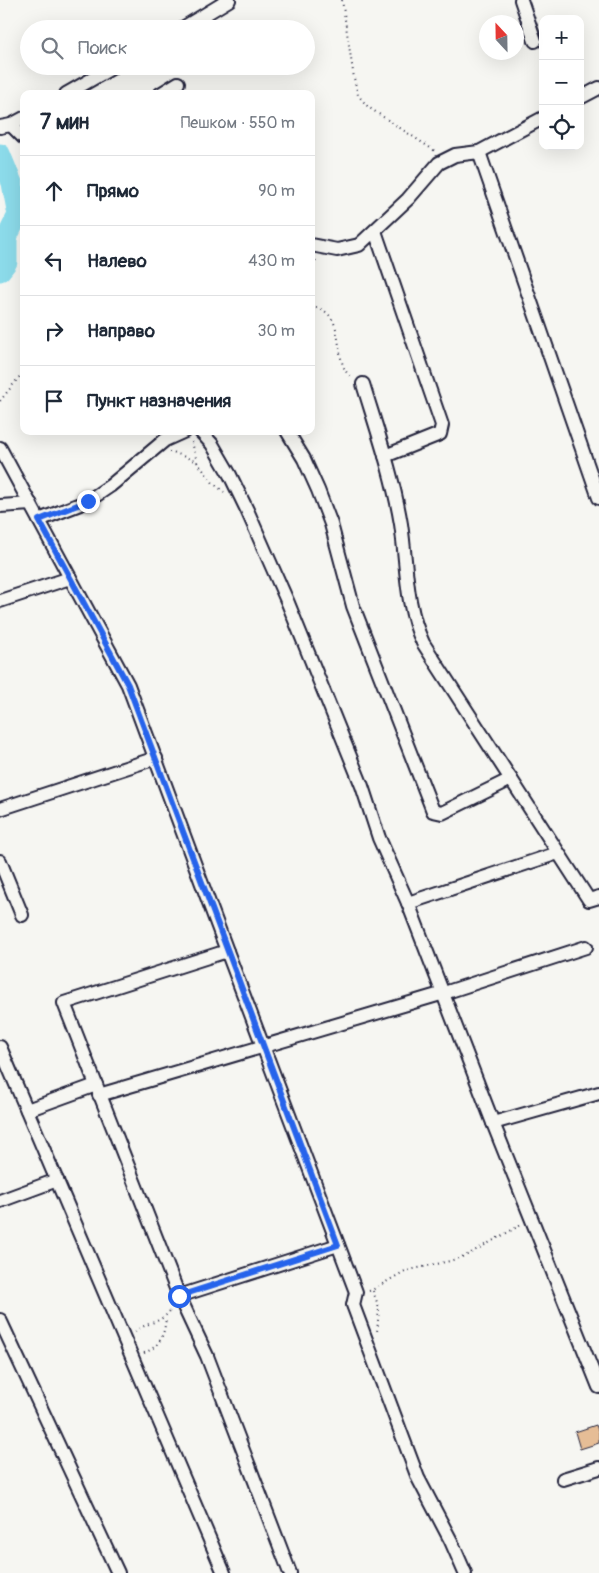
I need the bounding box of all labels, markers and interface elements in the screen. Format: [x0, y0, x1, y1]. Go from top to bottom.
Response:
north arrow [479, 15, 524, 60]
map controls [539, 15, 584, 150]
button: + [539, 15, 584, 60]
search box [20, 20, 315, 75]
icon: search [38, 34, 66, 62]
text: Поиск [78, 36, 128, 60]
button: − [539, 60, 584, 105]
button: locate [539, 105, 584, 150]
text: 7 мин [40, 109, 89, 136]
text: Пешком · 550 m [181, 113, 295, 133]
icon: ahead [40, 177, 68, 205]
text: Прямо [87, 179, 139, 203]
text: 90 m [258, 181, 295, 201]
icon: left [40, 247, 68, 275]
text: Налево [87, 249, 147, 273]
text: 430 m [248, 251, 295, 271]
icon: right [40, 317, 68, 345]
text: Направо [87, 319, 155, 343]
text: 30 m [257, 321, 295, 341]
icon: arrive [40, 387, 68, 415]
text: Пункт назначения [87, 389, 231, 413]
route end [77, 490, 100, 513]
route start [168, 1285, 191, 1308]

